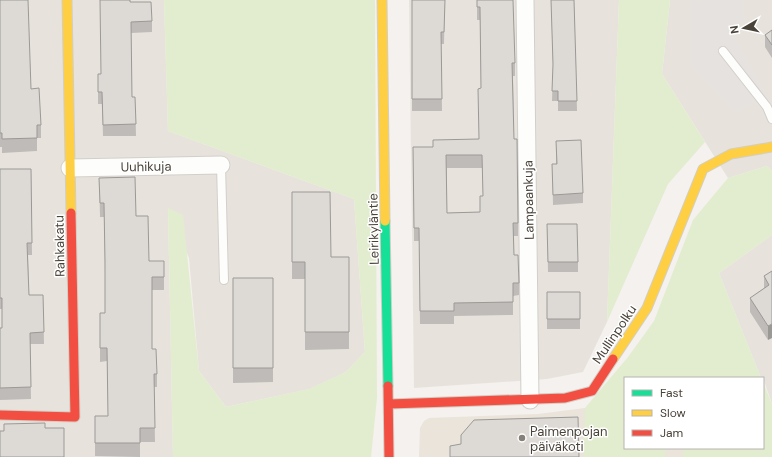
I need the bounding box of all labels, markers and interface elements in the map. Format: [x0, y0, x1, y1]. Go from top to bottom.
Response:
north arrow [724, 8, 764, 48]
text: N [727, 25, 742, 35]
street label: Uuhikuja [120, 158, 172, 175]
street label: Lampaankuja [519, 160, 538, 240]
street label: Leirikyläntie [364, 193, 383, 265]
street label: Rahkakatu [50, 215, 69, 277]
street label: Mullinpolku [588, 302, 640, 367]
legend [624, 377, 764, 449]
text: Fast [660, 385, 683, 401]
text: Slow [660, 405, 686, 421]
place label: Paimenpojan päiväkoti [530, 423, 607, 455]
text: Jam [660, 425, 683, 441]
marker: Paimenpojan päiväkoti [517, 433, 527, 443]

